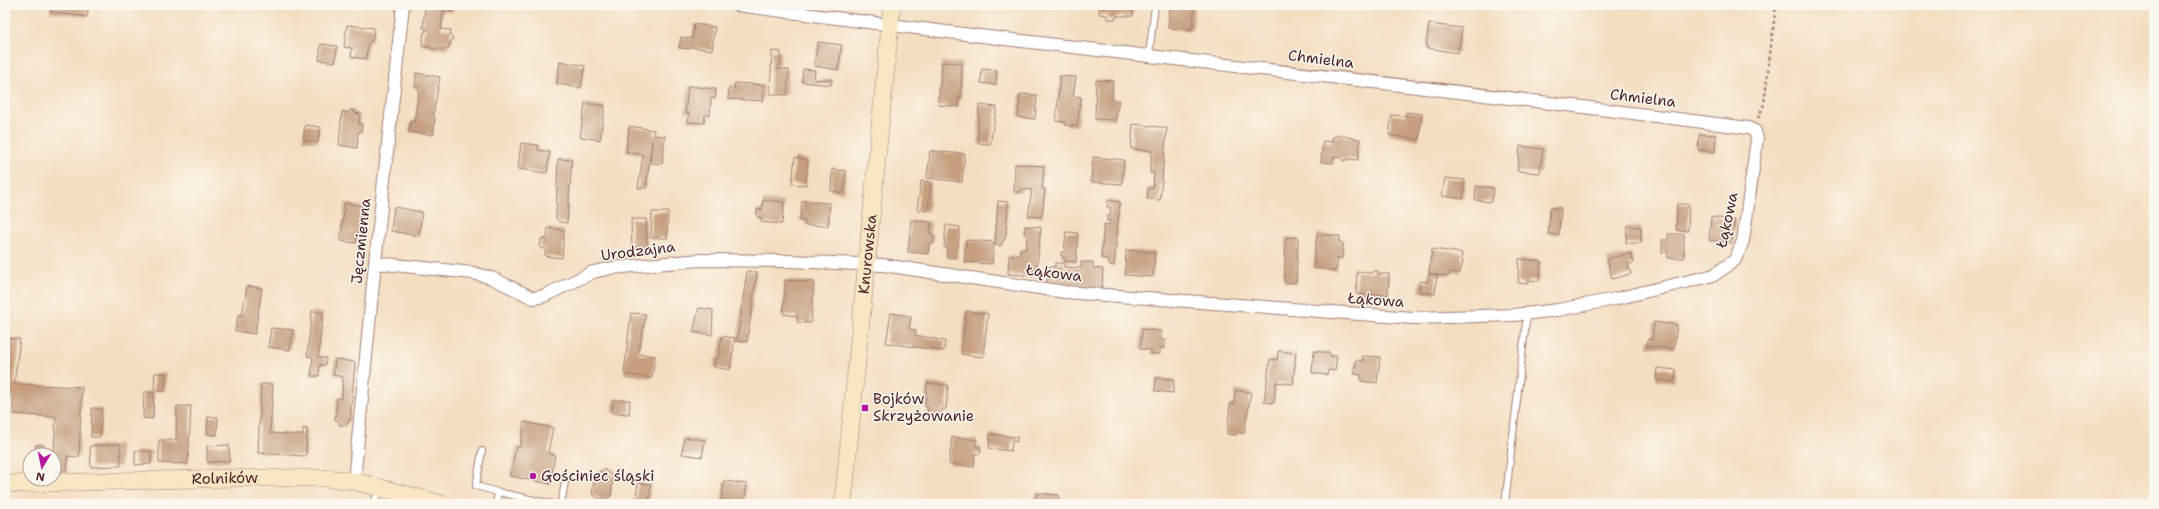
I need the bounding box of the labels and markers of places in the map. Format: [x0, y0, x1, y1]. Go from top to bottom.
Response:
place label: Bojków Skrzyżowanie [873, 389, 974, 426]
marker: Bojków Skrzyżowanie [860, 403, 870, 413]
place label: Gościniec śląski [541, 466, 654, 486]
marker: Gościniec śląski [528, 471, 538, 481]

